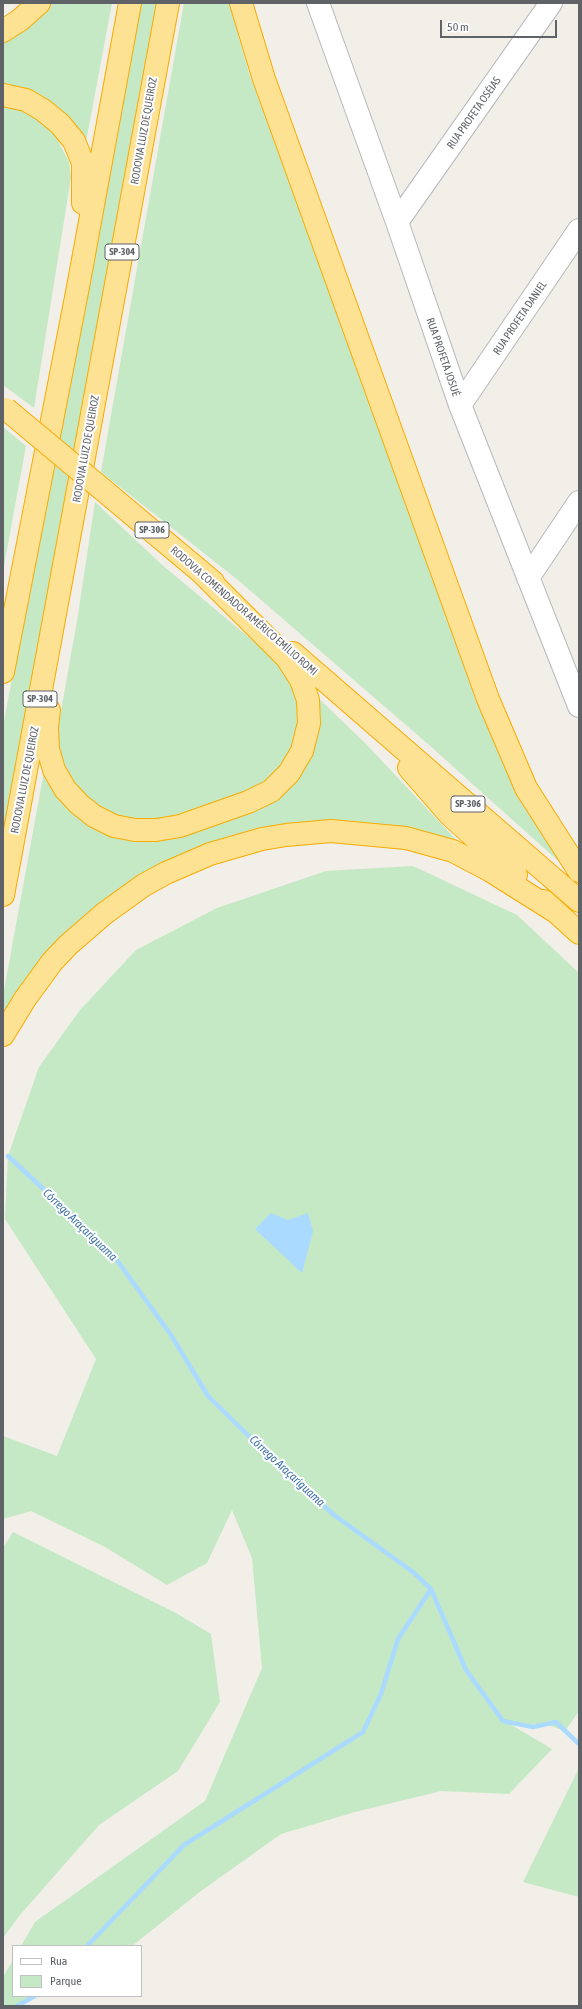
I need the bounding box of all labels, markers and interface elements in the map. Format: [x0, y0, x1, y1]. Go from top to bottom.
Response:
scale bar [442, 12, 559, 38]
text: 50 m [447, 20, 469, 34]
street label: RUA PROFETA OSÉIAS [444, 74, 504, 152]
street label: RODOVIA LUIZ DE QUEIROZ [128, 76, 160, 186]
road number: SP-304 [105, 244, 139, 260]
street label: RUA PROFETA DANIEL [490, 279, 550, 357]
street label: RUA PROFETA JOSUÉ [423, 316, 463, 398]
street label: RODOVIA LUIZ DE QUEIROZ [70, 394, 102, 504]
road number: SP-306 [135, 522, 169, 538]
street label: RODOVIA COMENDADOR AMÉRICO EMÍLIO ROMI [168, 544, 320, 678]
road number: SP-304 [23, 691, 57, 707]
street label: RODOVIA LUIZ DE QUEIROZ [8, 725, 42, 835]
road number: SP-306 [451, 796, 485, 812]
water label: Córrego Araçariguama [40, 1186, 120, 1264]
water label: Córrego Araçariguama [246, 1432, 328, 1510]
legend [12, 1945, 142, 1997]
text: Rua [50, 1954, 67, 1968]
text: Parque [50, 1974, 82, 1988]

